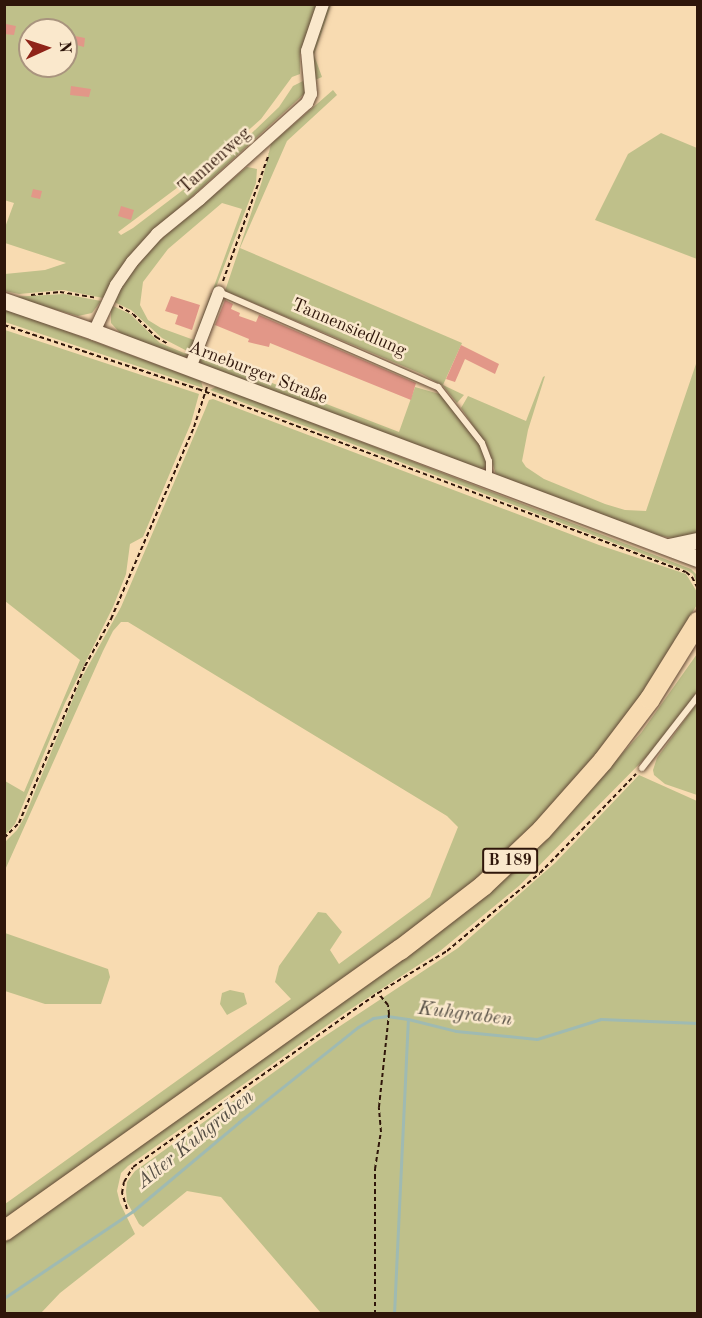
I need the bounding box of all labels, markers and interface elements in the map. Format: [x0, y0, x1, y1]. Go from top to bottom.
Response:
north arrow [18, 18, 78, 78]
text: N [56, 41, 72, 54]
street label: Tannenweg [175, 123, 255, 199]
street label: Tannensiedlung [288, 294, 410, 362]
street label: Arneburger Straße [185, 337, 331, 409]
road number: B 189 [482, 848, 538, 874]
water label: Kuhgraben [416, 997, 514, 1033]
water label: Alter Kuhgraben [132, 1085, 260, 1195]

